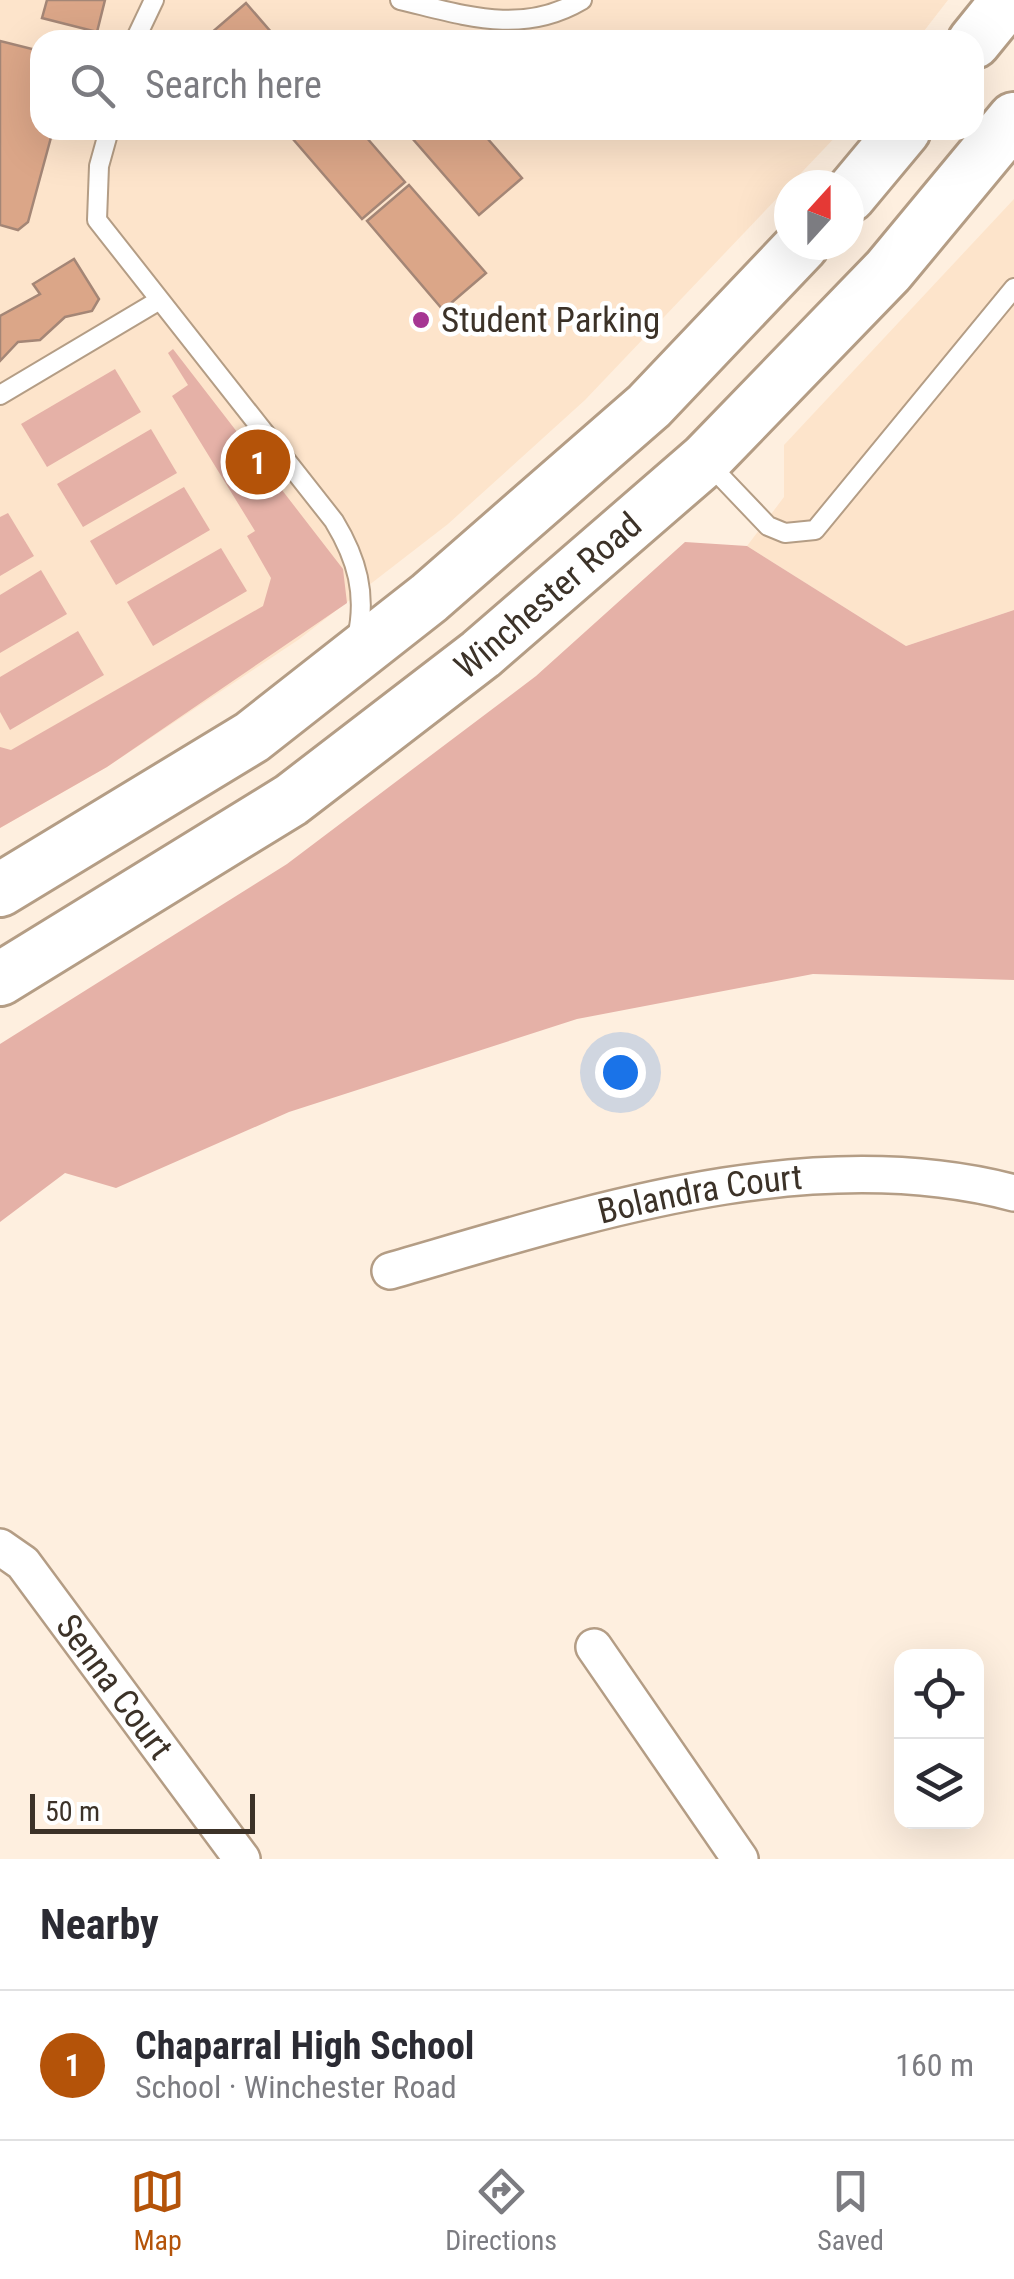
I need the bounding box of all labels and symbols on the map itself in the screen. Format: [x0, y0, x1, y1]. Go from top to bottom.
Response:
north arrow [774, 170, 864, 260]
place label: Student Parking [441, 300, 660, 341]
marker: Student Parking [410, 309, 432, 331]
pin: 1 [226, 424, 290, 500]
street label: Winchester Road [447, 504, 650, 687]
your location [595, 1047, 646, 1098]
street label: Bolandra Court [594, 1156, 804, 1232]
street label: Senna Court [48, 1606, 181, 1767]
scale bar [30, 1789, 255, 1834]

